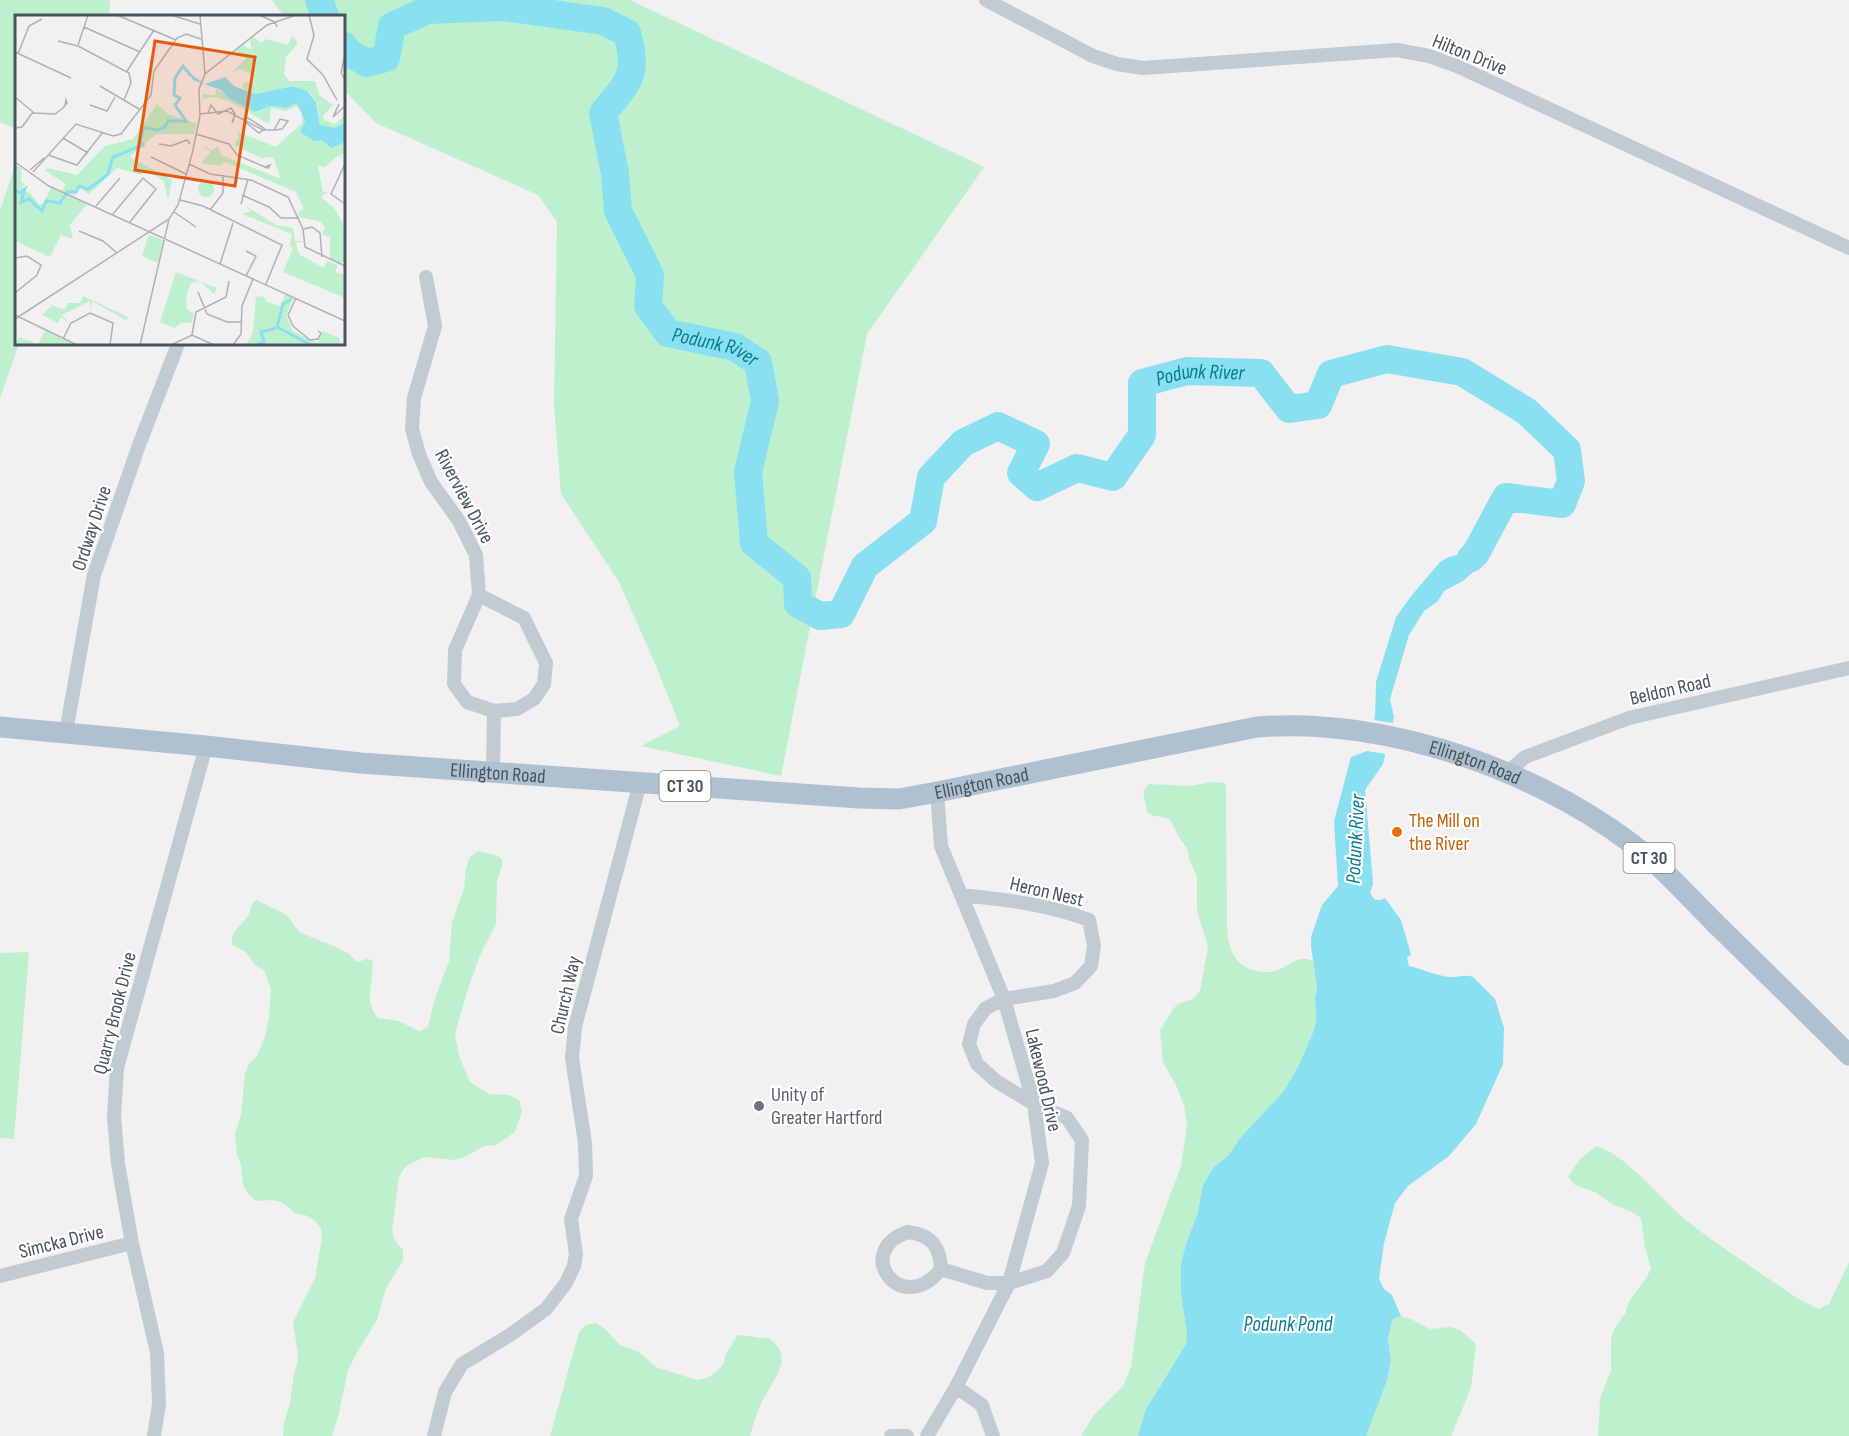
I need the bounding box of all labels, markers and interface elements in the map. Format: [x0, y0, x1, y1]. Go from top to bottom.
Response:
inset map [15, 15, 345, 345]
street label: Hilton Drive [1429, 29, 1511, 81]
water label: Podunk River [670, 322, 764, 373]
water label: Podunk River [1153, 359, 1246, 392]
street label: Riverview Drive [429, 445, 499, 548]
street label: Ordway Drive [67, 483, 117, 574]
street label: Beldon Road [1627, 669, 1713, 711]
street label: Ellington Road [1426, 735, 1524, 790]
street label: Ellington Road [449, 758, 546, 789]
street label: Ellington Road [932, 763, 1031, 805]
road number: CT 30 [660, 771, 710, 801]
water label: Podunk River [1341, 793, 1370, 884]
place label: The Mill on the River [1409, 809, 1480, 856]
marker: The Mill on the River [1390, 825, 1404, 839]
road number: CT 30 [1624, 843, 1674, 873]
street label: Heron Nest [1007, 872, 1086, 912]
street label: Quarry Brook Drive [88, 950, 142, 1077]
street label: Church Way [545, 954, 587, 1037]
street label: Lakewood Drive [1020, 1027, 1066, 1134]
place label: Unity of Greater Hartford [771, 1083, 882, 1130]
marker: Unity of Greater Hartford [752, 1099, 766, 1113]
street label: Simcka Drive [16, 1220, 106, 1264]
water label: Podunk Pond [1244, 1312, 1334, 1337]

